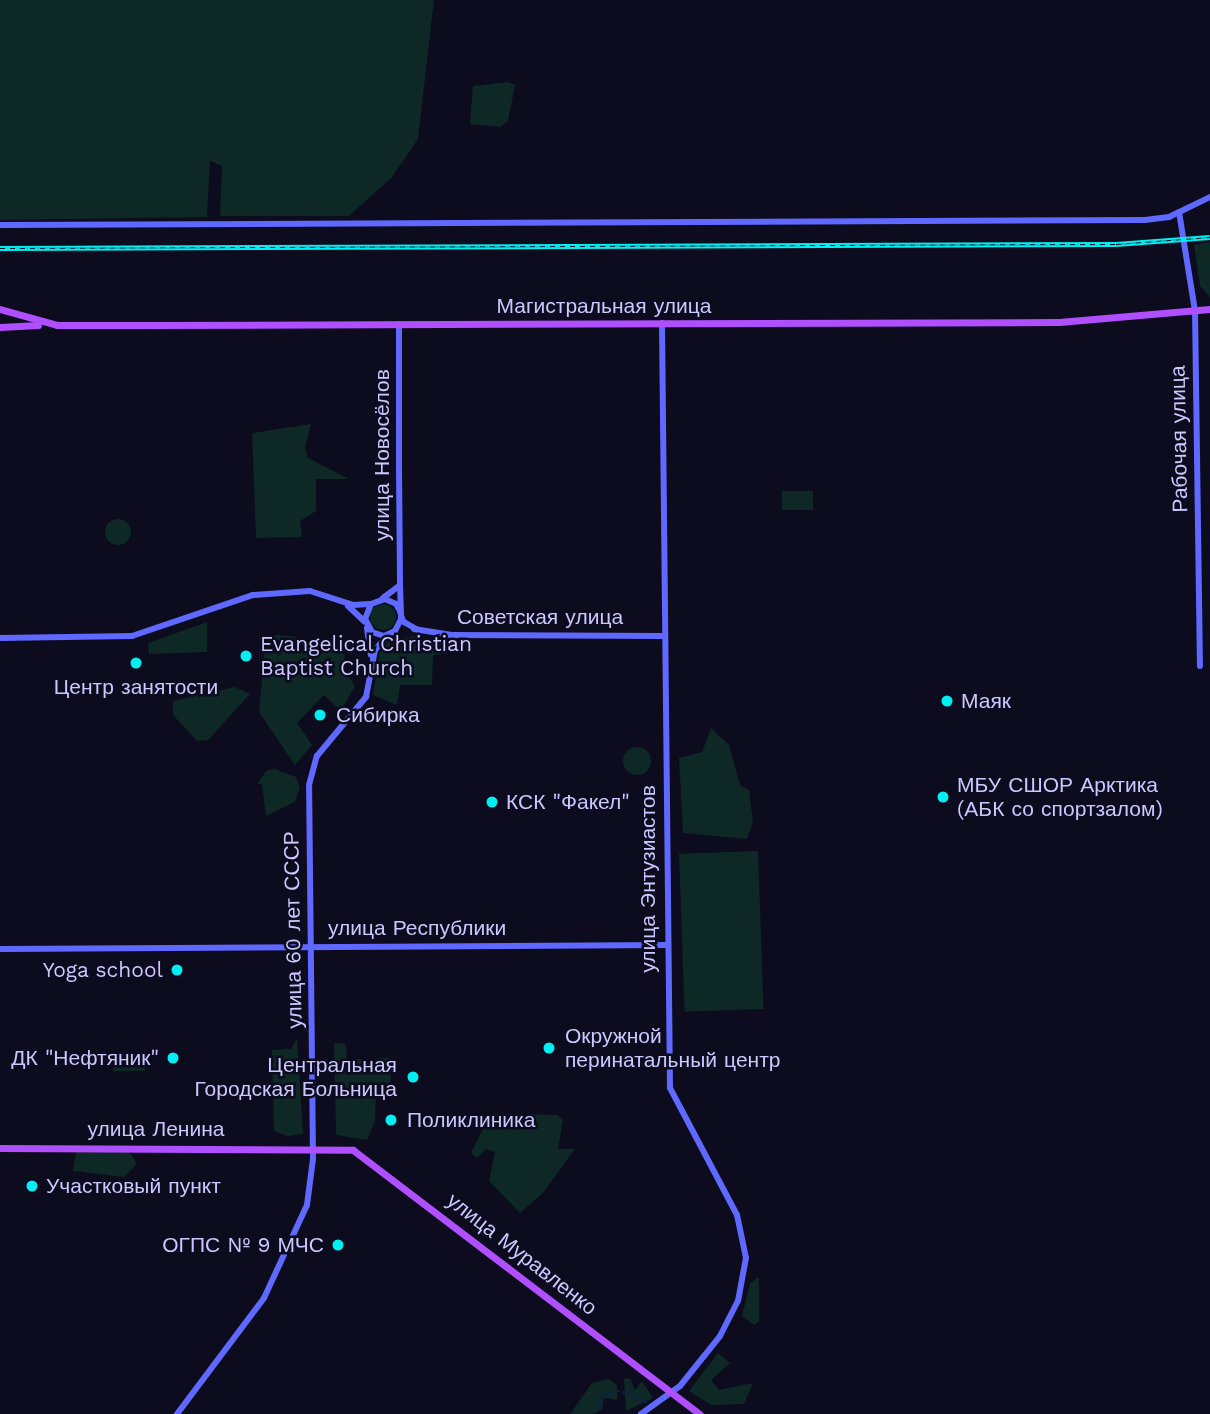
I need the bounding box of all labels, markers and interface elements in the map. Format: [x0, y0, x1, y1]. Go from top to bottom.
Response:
street label: Магистральная улица [496, 293, 712, 319]
street label: Рабочая улица [1165, 365, 1193, 513]
street label: улица Новосёлов [369, 369, 395, 541]
street label: Советская улица [457, 604, 623, 630]
place label: Evangelical Christian Baptist Church [260, 631, 473, 681]
marker: Evangelical Christian Baptist Church [238, 648, 254, 664]
marker: Центр занятости [128, 655, 144, 671]
place label: Центр занятости [54, 674, 218, 700]
place label: Маяк [961, 688, 1011, 714]
marker: Маяк [939, 693, 955, 709]
place label: Сибирка [336, 702, 420, 728]
marker: Сибирка [310, 705, 330, 725]
place label: МБУ СШОР Арктика (АБК со спортзалом) [957, 772, 1163, 822]
street label: улица Энтузиастов [635, 785, 661, 973]
place label: КСК "Факел" [506, 789, 630, 815]
marker: МБУ СШОР Арктика (АБК со спортзалом) [935, 789, 951, 805]
marker: КСК "Факел" [484, 794, 500, 810]
street label: улица 60 лет СССР [279, 831, 307, 1029]
street label: улица Республики [328, 915, 506, 941]
place label: Yoga school [42, 957, 163, 983]
marker: Yoga school [169, 962, 185, 978]
place label: Окружной перинатальный центр [565, 1023, 780, 1073]
marker: Окружной перинатальный центр [539, 1038, 559, 1058]
place label: ДК "Нефтяник" [11, 1045, 159, 1071]
marker: ДК "Нефтяник" [165, 1050, 181, 1066]
place label: Центральная Городская Больница [195, 1052, 397, 1102]
marker: Центральная Городская Больница [403, 1067, 423, 1087]
place label: Поликлиника [407, 1107, 535, 1133]
marker: Поликлиника [381, 1110, 401, 1130]
street label: улица Ленина [88, 1116, 224, 1142]
place label: Участковый пункт [46, 1173, 221, 1199]
marker: Участковый пункт [24, 1178, 40, 1194]
street label: улица Муравленко [442, 1188, 602, 1320]
place label: ОГПС № 9 МЧС [162, 1232, 324, 1258]
marker: ОГПС № 9 МЧС [330, 1237, 346, 1253]

